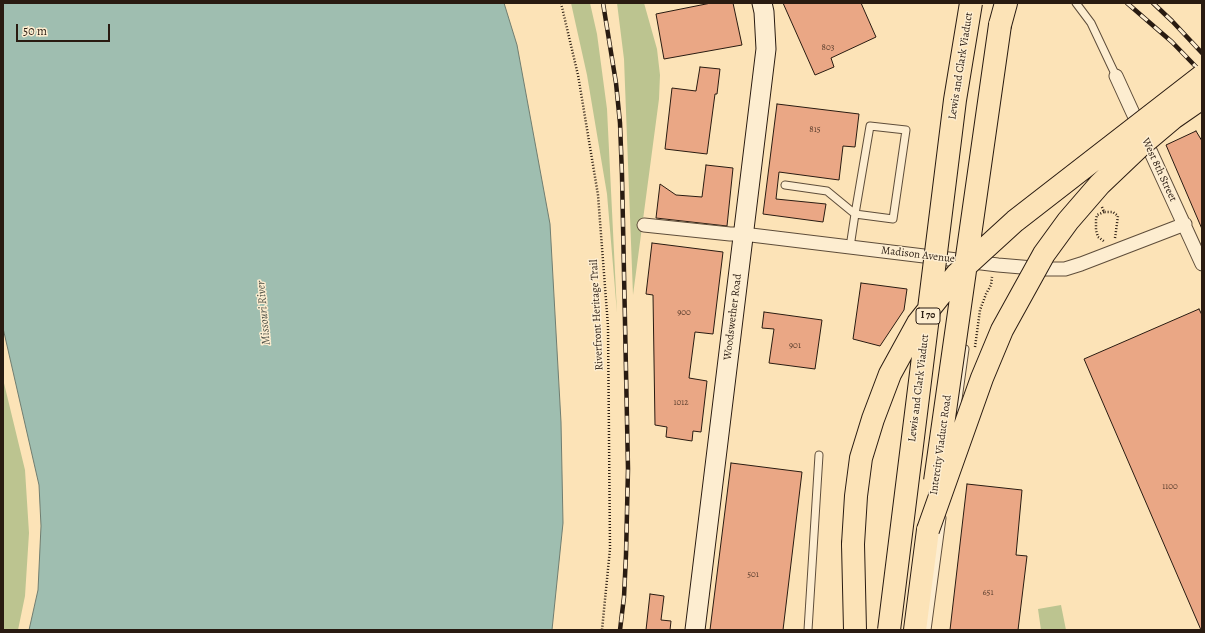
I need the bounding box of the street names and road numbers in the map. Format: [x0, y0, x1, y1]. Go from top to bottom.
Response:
street label: Lewis and Clark Viaduct [946, 11, 976, 121]
street label: West 8th Street [1139, 136, 1179, 204]
street label: Madison Avenue [880, 244, 956, 266]
street label: Riverfront Heritage Trail [588, 259, 606, 371]
street label: Woodswether Road [721, 273, 745, 361]
road number: I 70 [916, 308, 940, 324]
street label: Lewis and Clark Viaduct [906, 333, 932, 443]
street label: Intercity Viaduct Road [927, 394, 955, 496]

